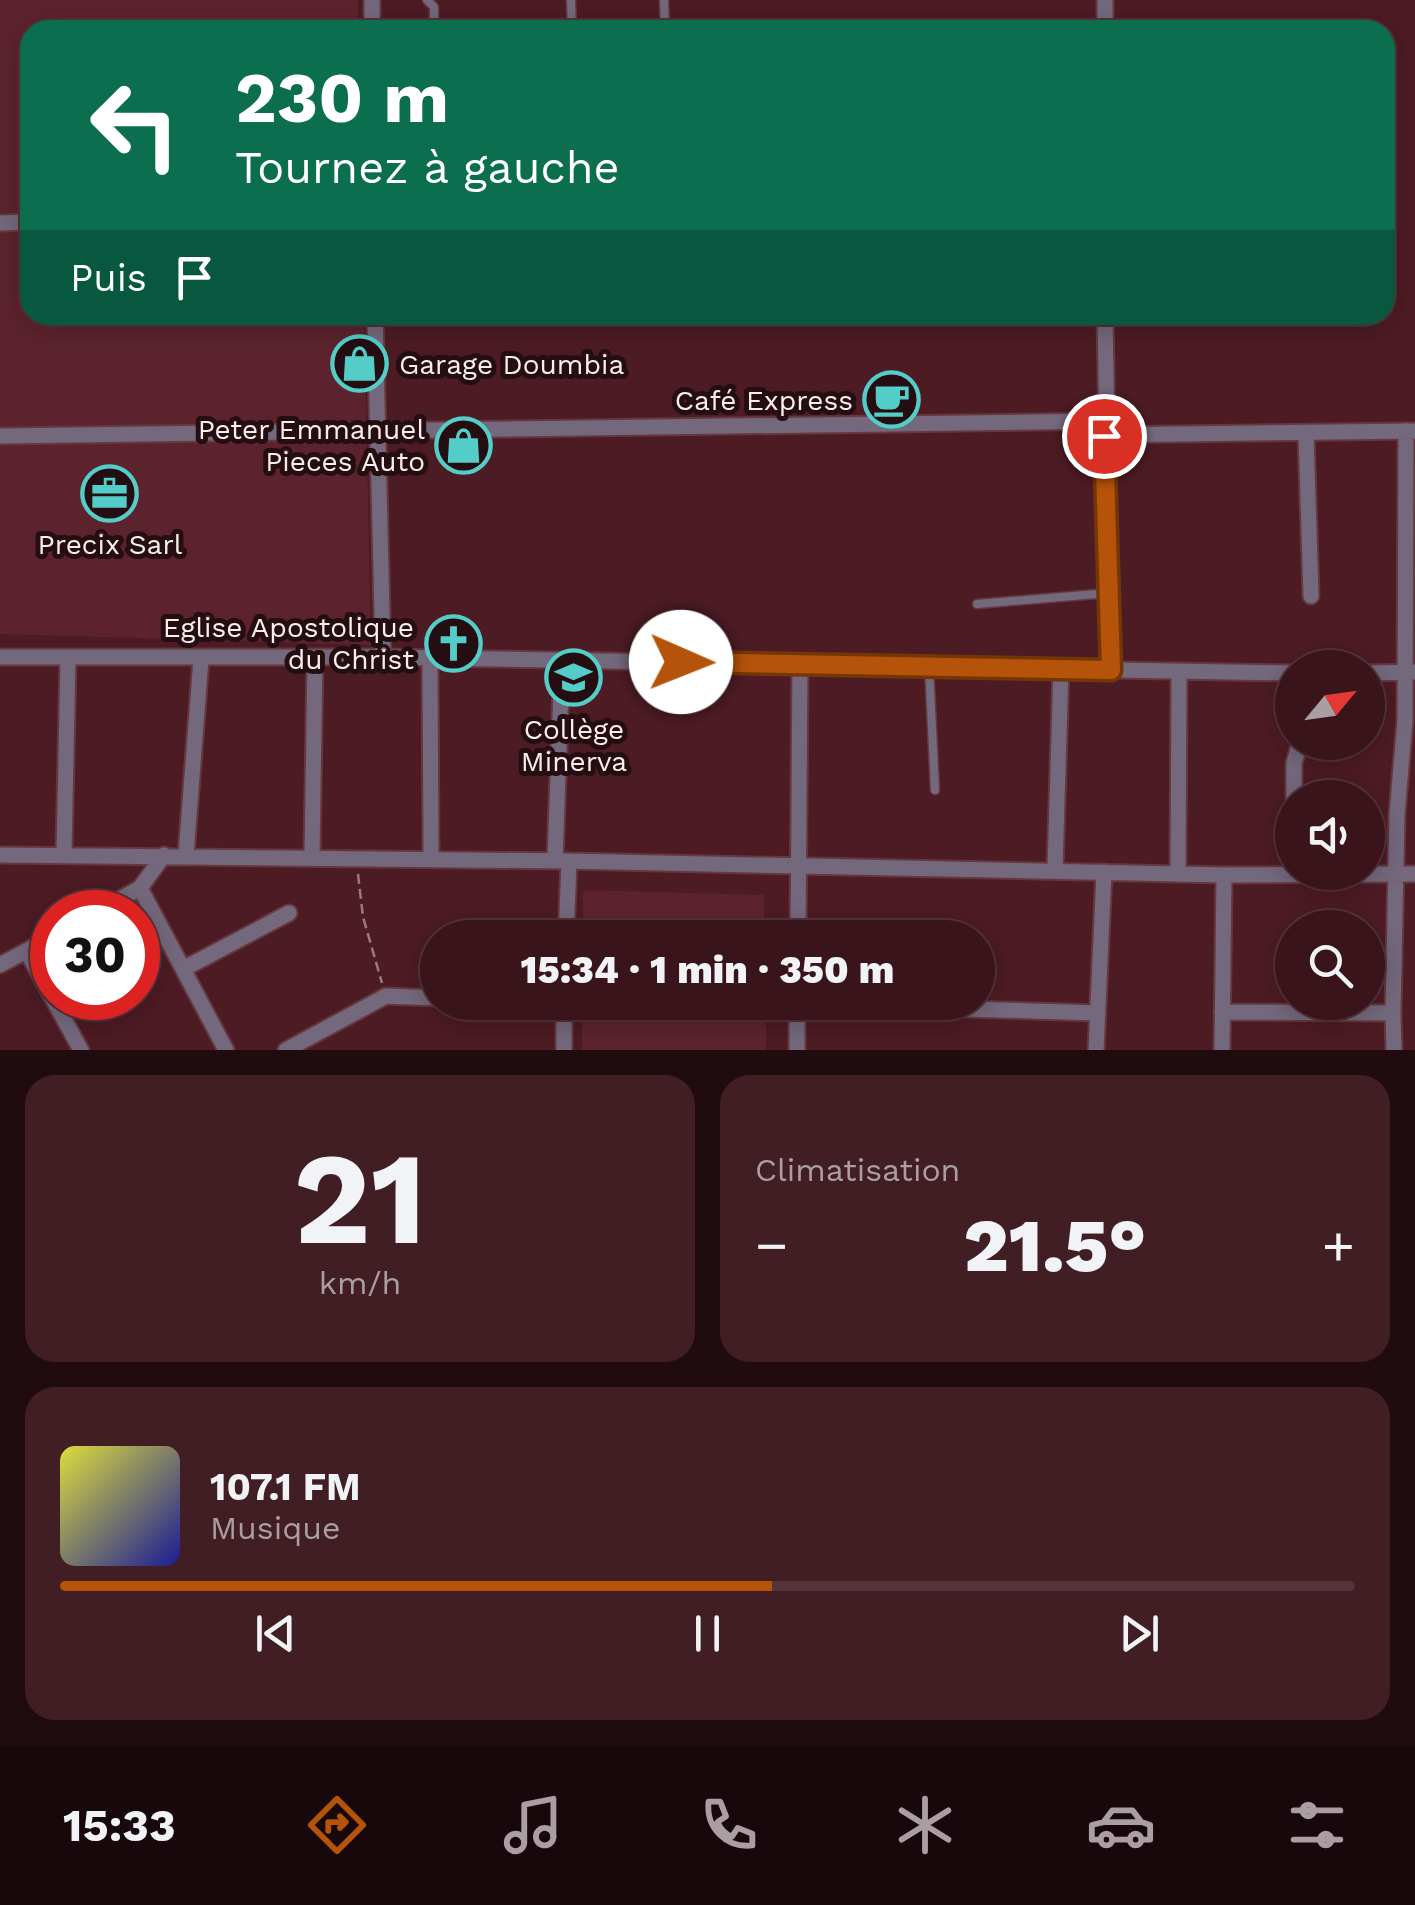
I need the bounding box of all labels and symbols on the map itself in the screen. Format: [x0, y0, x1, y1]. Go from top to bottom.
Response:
shop icon: Garage Doumbia [330, 334, 390, 394]
place label: Garage Doumbia [399, 348, 625, 381]
cafe icon: Café Express [862, 370, 922, 430]
place label: Café Express [675, 384, 853, 417]
pin [1062, 394, 1147, 479]
place label: Peter Emmanuel Pieces Auto [198, 413, 425, 478]
shop icon: Peter Emmanuel Pieces Auto [434, 415, 494, 475]
office icon: Precix Sarl [80, 463, 140, 523]
place label: Precix Sarl [38, 528, 183, 561]
position arrow [629, 610, 733, 714]
place label: Eglise Apostolique du Christ [163, 611, 414, 676]
church icon: Eglise Apostolique du Christ [423, 613, 483, 673]
school or university icon: Collège Minerva [544, 648, 604, 708]
north arrow [1275, 650, 1385, 760]
place label: Collège Minerva [521, 713, 627, 778]
speed limit sign: 30 [30, 890, 160, 1020]

